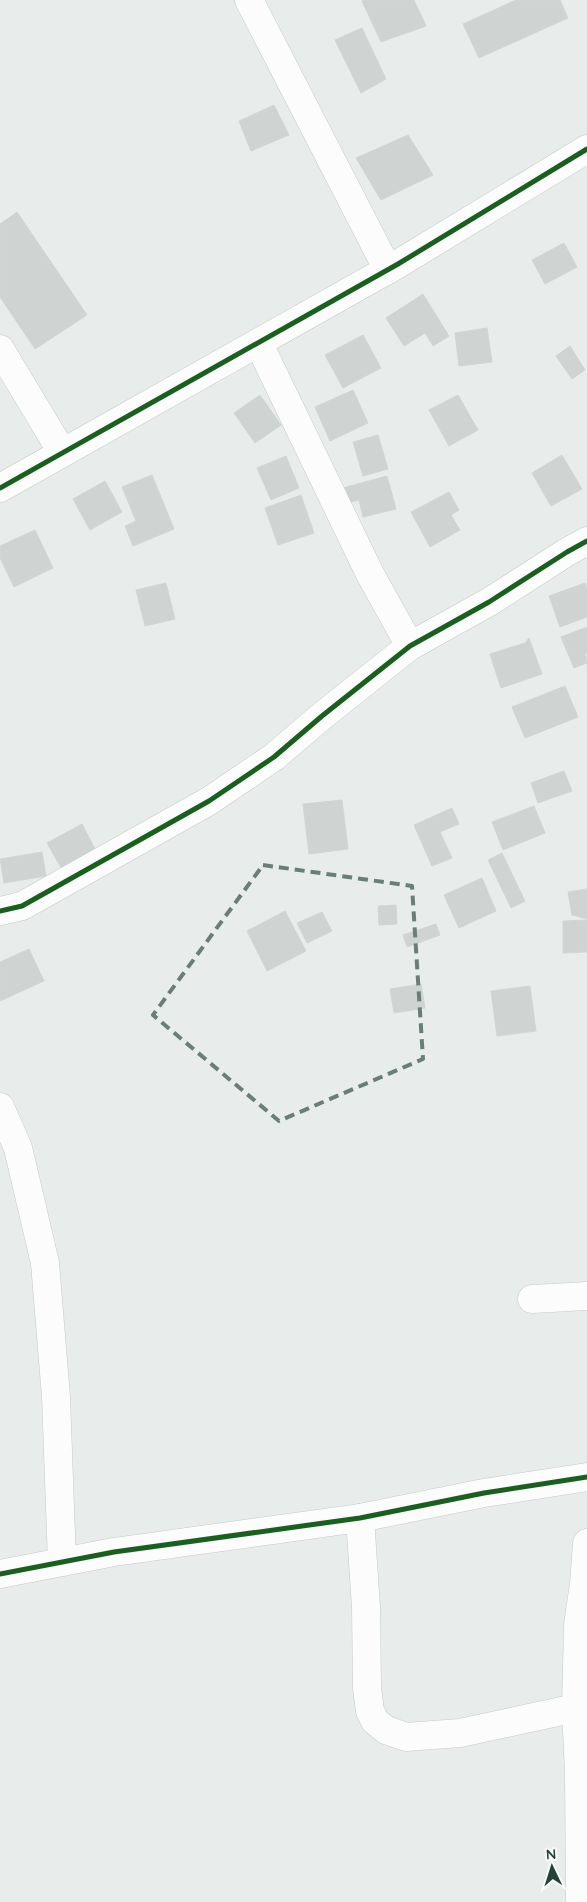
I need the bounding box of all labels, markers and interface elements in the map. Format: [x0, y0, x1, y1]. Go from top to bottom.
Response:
north arrow [527, 1842, 577, 1892]
text: N [545, 1845, 557, 1863]

